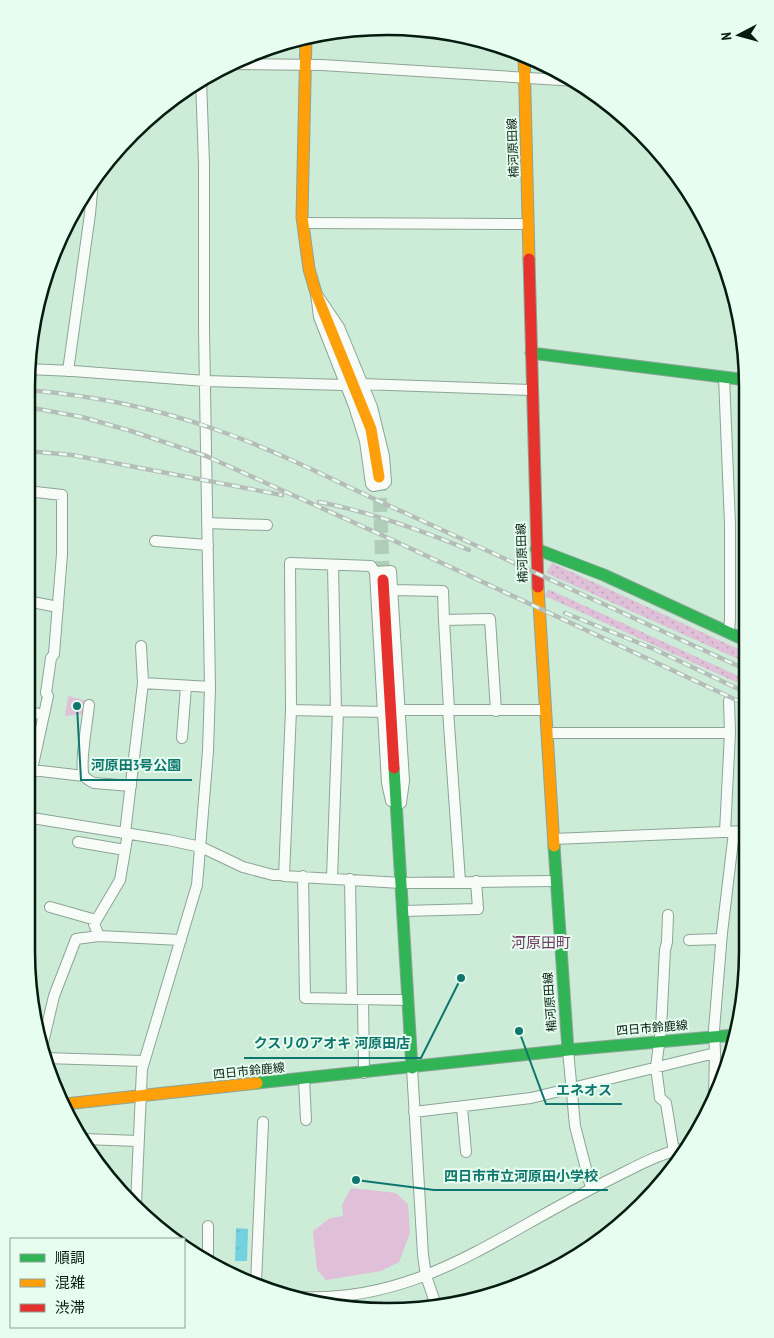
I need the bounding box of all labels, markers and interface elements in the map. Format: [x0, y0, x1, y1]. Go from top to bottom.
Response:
north arrow [714, 10, 764, 60]
text: N [717, 32, 735, 41]
street label: 楠河原田線 [504, 118, 521, 178]
street label: 楠河原田線 [513, 523, 530, 583]
callout: 河原田3号公園 [81, 751, 192, 780]
text: 河原田3号公園 [91, 756, 181, 774]
district label: 河原田町 [511, 933, 571, 952]
street label: 楠河原田線 [540, 972, 559, 1032]
street label: 四日市鈴鹿線 [615, 1017, 688, 1038]
callout: クスリのアオキ 河原田店 [244, 1029, 421, 1058]
text: クスリのアオキ 河原田店 [254, 1034, 410, 1052]
street label: 四日市鈴鹿線 [212, 1059, 286, 1082]
callout: エネオス [546, 1075, 622, 1104]
text: エネオス [556, 1081, 612, 1099]
callout: 四日市市立河原田小学校 [434, 1161, 608, 1190]
text: 四日市市立河原田小学校 [444, 1167, 598, 1185]
legend [10, 1238, 185, 1328]
text: 順調 [55, 1248, 85, 1267]
text: 混雑 [55, 1273, 85, 1292]
text: 渋滞 [55, 1298, 85, 1317]

